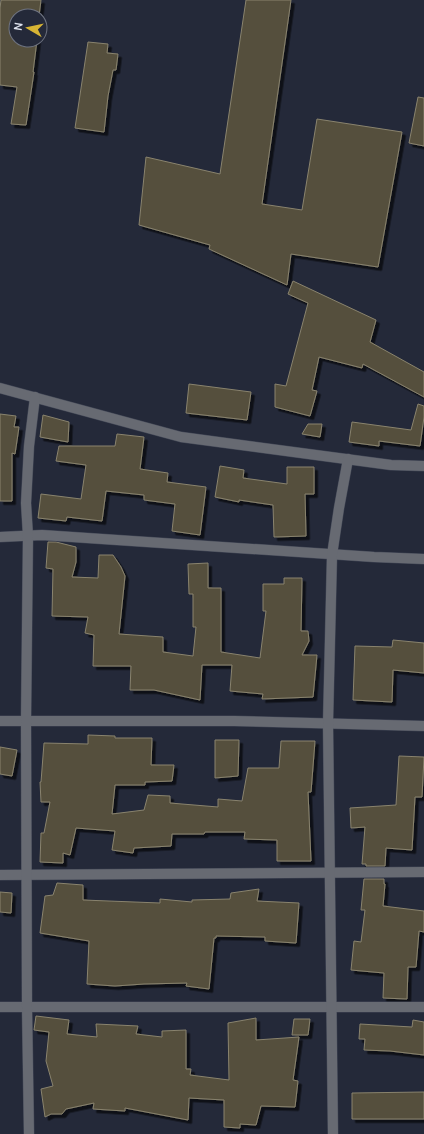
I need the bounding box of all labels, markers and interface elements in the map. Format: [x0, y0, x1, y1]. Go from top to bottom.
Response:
north arrow [8, 8, 48, 48]
text: N [10, 21, 26, 31]

